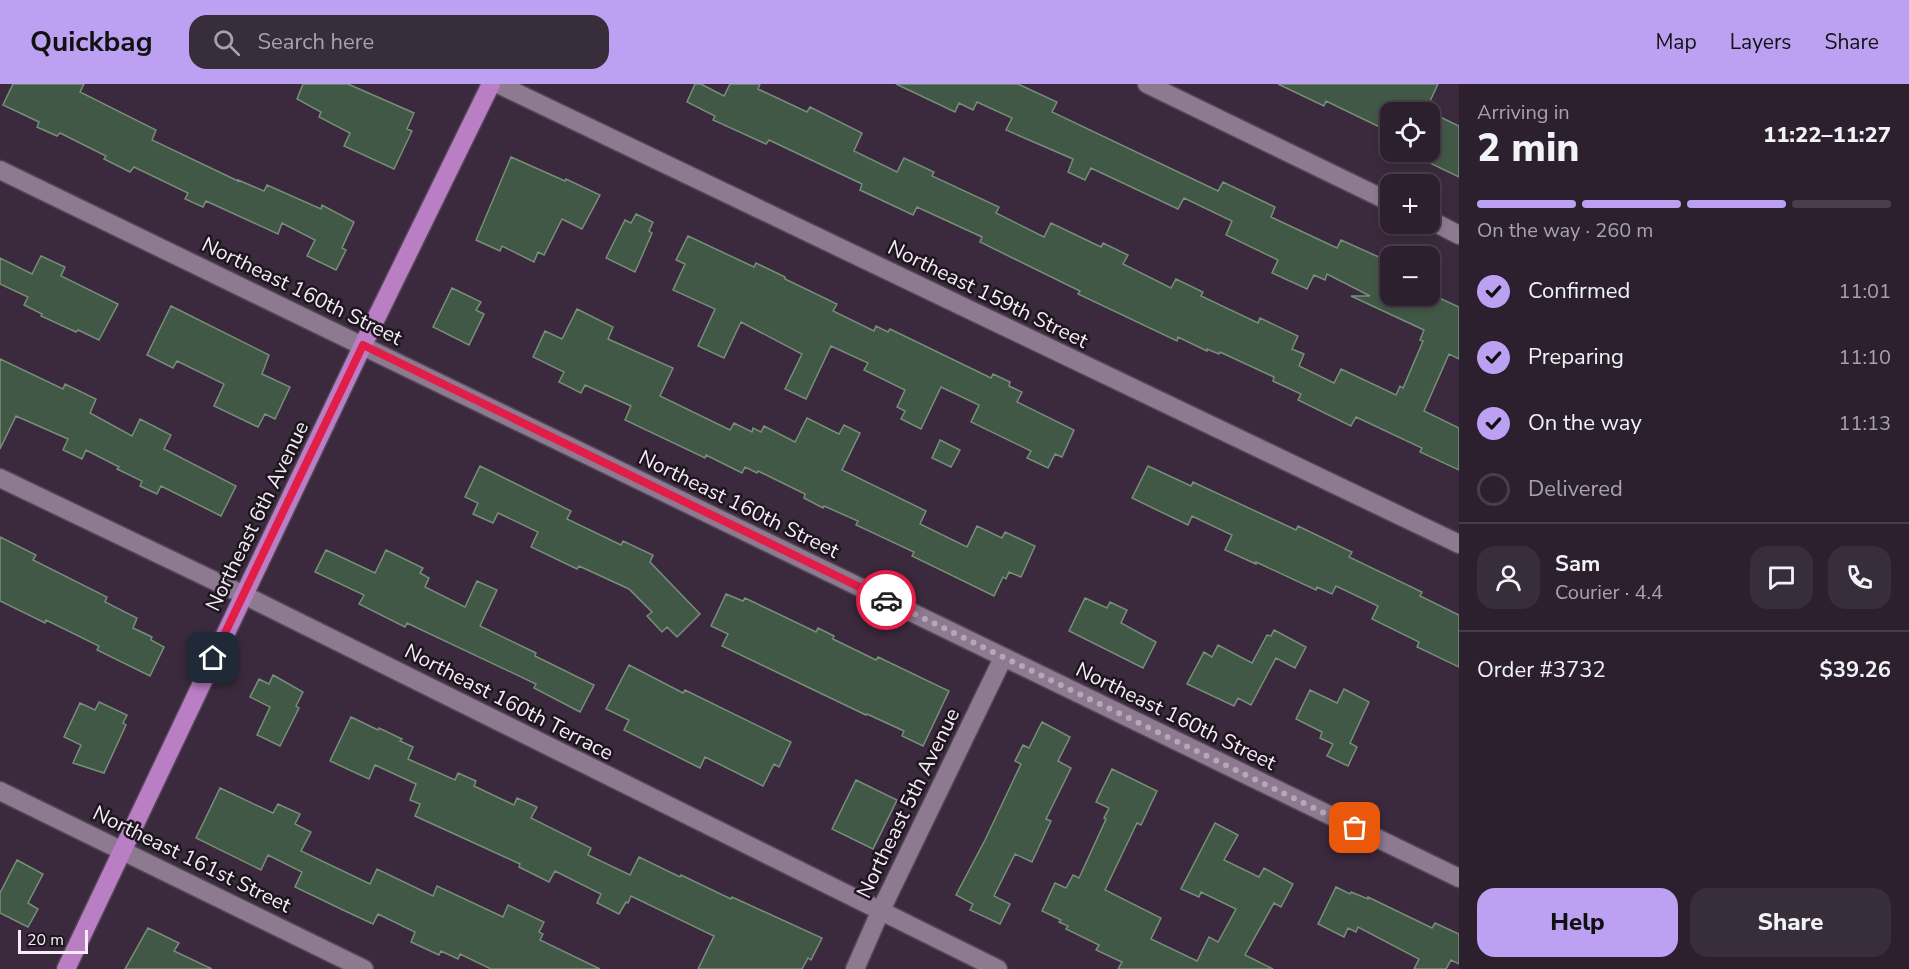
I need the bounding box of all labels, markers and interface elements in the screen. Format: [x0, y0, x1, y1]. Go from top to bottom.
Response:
search box [189, 15, 609, 69]
text: Quickbag [30, 23, 153, 61]
icon: search [210, 26, 243, 59]
text: Search here [258, 27, 374, 57]
text: Map [1655, 28, 1697, 56]
text: Layers [1730, 28, 1791, 56]
text: Share [1824, 28, 1879, 56]
text: Arriving in [1477, 99, 1570, 126]
map controls [1380, 102, 1440, 306]
button: locate [1380, 102, 1440, 162]
text: 11:22–11:27 [1763, 120, 1891, 150]
text: 2 min [1477, 122, 1580, 175]
button: + [1380, 174, 1440, 234]
text: On the way · 260 m [1477, 217, 1653, 244]
street label: Northeast 160th Street [197, 230, 407, 352]
street label: Northeast 159th Street [883, 233, 1093, 355]
button: − [1380, 246, 1440, 306]
icon: check [1477, 275, 1510, 308]
text: Confirmed [1528, 276, 1630, 306]
text: 11:01 [1838, 278, 1891, 305]
icon: check [1477, 341, 1510, 374]
text: Preparing [1528, 342, 1624, 372]
text: 11:10 [1838, 344, 1891, 371]
icon: check [1477, 407, 1510, 440]
text: On the way [1528, 408, 1642, 438]
text: 11:13 [1838, 410, 1891, 437]
street label: Northeast 6th Avenue [199, 416, 315, 616]
street label: Northeast 160th Street [634, 443, 844, 565]
text: Delivered [1528, 474, 1623, 504]
button: person [1477, 546, 1540, 609]
button: chat [1750, 546, 1813, 609]
button: phone [1828, 546, 1891, 609]
text: Sam [1555, 549, 1600, 579]
courier [856, 570, 916, 630]
text: Courier · 4.4 [1555, 579, 1663, 606]
icon: car [870, 584, 903, 617]
pin [187, 632, 238, 683]
street label: Northeast 160th Terrace [400, 637, 618, 767]
icon: home [196, 641, 229, 674]
street label: Northeast 160th Street [1071, 655, 1281, 777]
text: Order #3732 [1477, 655, 1606, 685]
text: $39.26 [1820, 655, 1891, 685]
street label: Northeast 5th Avenue [850, 703, 966, 903]
street label: Northeast 161st Street [88, 799, 296, 920]
pin [1329, 802, 1380, 853]
icon: bag [1338, 811, 1371, 844]
button: Help [1477, 888, 1678, 957]
button: Share [1690, 888, 1891, 957]
scale bar [18, 927, 88, 954]
text: 20 m [27, 929, 64, 951]

